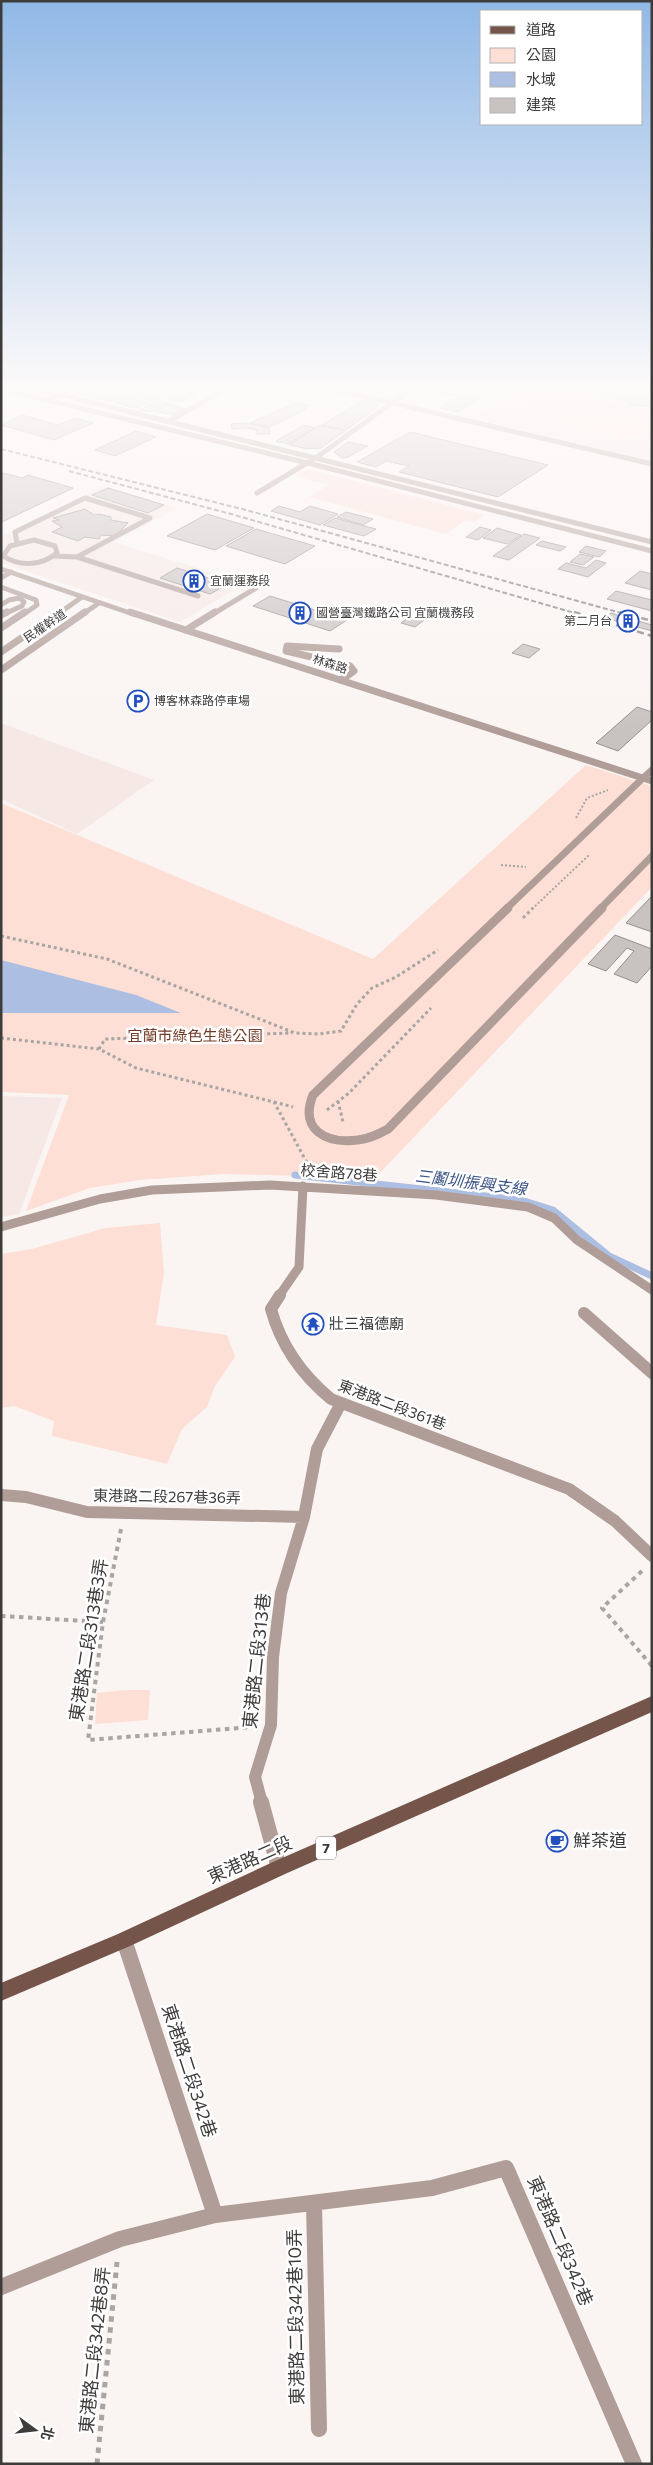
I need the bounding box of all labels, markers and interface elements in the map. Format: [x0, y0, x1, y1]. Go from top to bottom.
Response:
legend [480, 10, 643, 125]
text: 道路 [526, 20, 556, 38]
text: 公園 [526, 45, 556, 63]
text: 水域 [526, 70, 556, 88]
text: 建築 [526, 95, 556, 113]
building icon: 宜蘭運務段 [182, 569, 206, 593]
place label: 宜蘭運務段 [210, 573, 270, 587]
building icon: 國營臺灣鐵路公司 宜蘭機務段 [288, 601, 312, 625]
place label: 國營臺灣鐵路公司 宜蘭機務段 [316, 605, 474, 619]
street label: 民權幹道 [21, 606, 68, 644]
building icon: 第二月台 [616, 609, 640, 633]
place label: 第二月台 [564, 613, 612, 627]
street label: 林森路 [311, 651, 350, 675]
parking icon: 博客林森路停車場 [126, 689, 150, 713]
place label: 博客林森路停車場 [154, 693, 250, 707]
park label: 宜蘭市綠色生態公園 [127, 1026, 263, 1044]
street label: 校舍路78巷 [300, 1160, 378, 1184]
water label: 三鬮圳振興支線 [414, 1165, 530, 1198]
temple icon: 壯三福德廟 [301, 1312, 325, 1336]
place label: 壯三福德廟 [329, 1314, 404, 1332]
street label: 東港路二段361巷 [336, 1375, 449, 1433]
street label: 東港路二段267巷36弄 [93, 1486, 241, 1506]
street label: 東港路二段313巷3弄 [64, 1557, 112, 1723]
street label: 東港路二段313巷 [238, 1592, 274, 1730]
cafe icon: 鮮茶道 [545, 1829, 569, 1853]
place label: 鮮茶道 [573, 1829, 627, 1851]
street label: 東港路二段 [204, 1831, 295, 1887]
road number: 7 [316, 1836, 336, 1860]
street label: 東港路二段342巷 [158, 2001, 222, 2140]
street label: 東港路二段342巷 [524, 2172, 598, 2309]
street label: 東港路二段342巷10弄 [282, 2229, 308, 2405]
street label: 東港路二段342巷8弄 [74, 2265, 114, 2434]
north arrow [10, 2405, 60, 2455]
text: 北 [38, 2425, 58, 2442]

